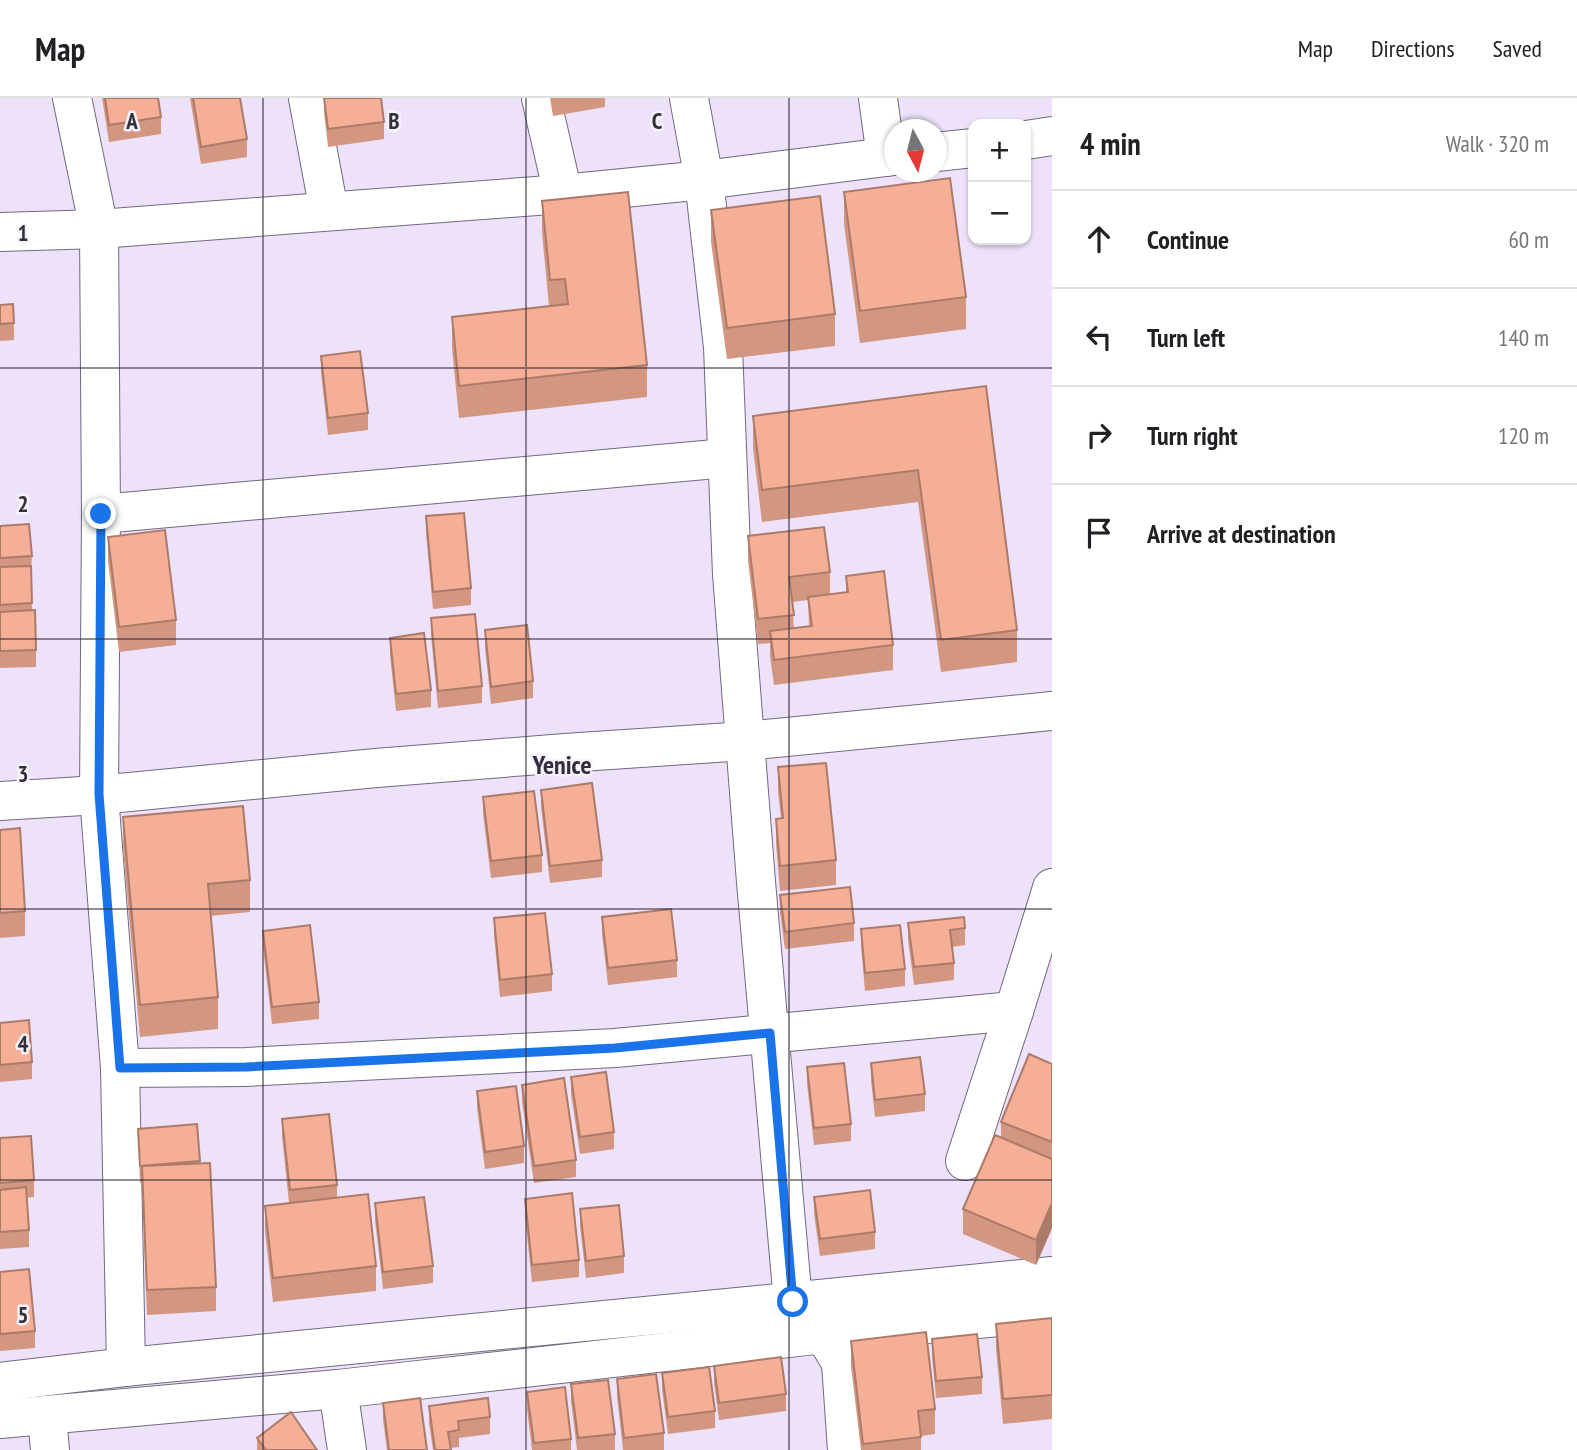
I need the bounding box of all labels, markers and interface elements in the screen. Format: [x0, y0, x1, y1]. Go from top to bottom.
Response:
text: Map [35, 27, 85, 70]
text: Map [1298, 33, 1333, 64]
text: Directions [1371, 33, 1455, 64]
text: Saved [1493, 33, 1542, 64]
text: A [125, 106, 138, 135]
text: B [388, 106, 400, 135]
text: C [652, 106, 663, 135]
north arrow [884, 119, 947, 182]
map controls [968, 119, 1031, 245]
button: + [968, 119, 1031, 182]
text: 4 min [1080, 124, 1141, 163]
text: Walk · 320 m [1446, 129, 1549, 158]
button: − [968, 182, 1031, 245]
text: 1 [18, 218, 29, 247]
icon: ahead [1080, 220, 1118, 258]
text: Continue [1147, 223, 1229, 256]
text: 60 m [1508, 225, 1549, 254]
icon: left [1080, 318, 1118, 356]
text: Turn left [1147, 321, 1225, 354]
text: 140 m [1498, 323, 1549, 352]
icon: right [1080, 416, 1118, 454]
text: Turn right [1147, 419, 1238, 452]
text: 120 m [1498, 421, 1549, 450]
text: 2 [18, 489, 29, 518]
route end [85, 498, 116, 529]
icon: arrive [1080, 514, 1118, 552]
text: Arrive at destination [1147, 517, 1336, 550]
district label: Yenice [531, 748, 592, 781]
text: 3 [18, 759, 29, 788]
text: 4 [18, 1029, 29, 1058]
route start [777, 1286, 808, 1317]
text: 5 [18, 1300, 29, 1329]

